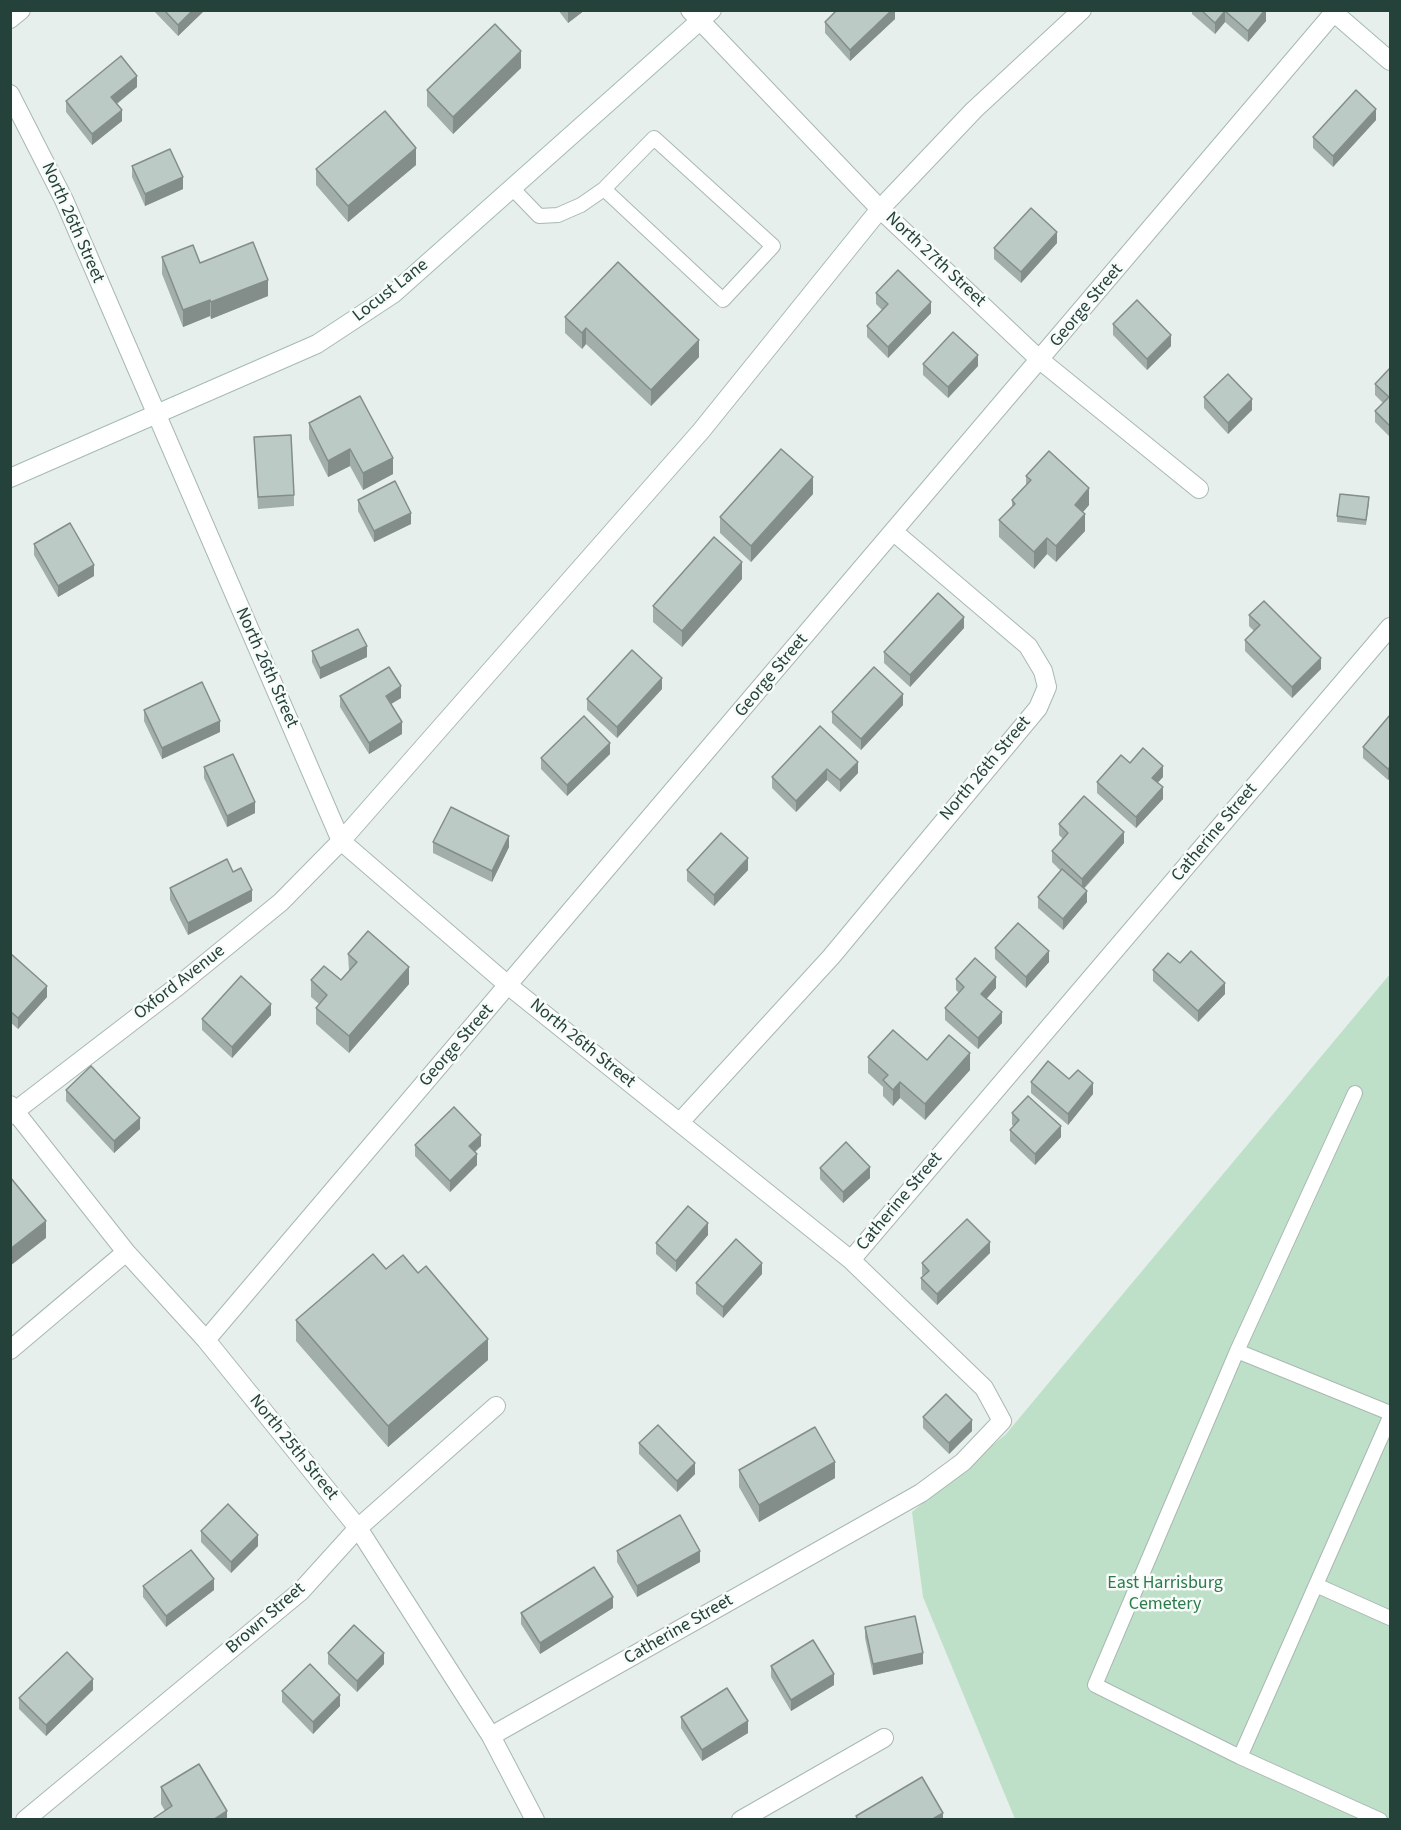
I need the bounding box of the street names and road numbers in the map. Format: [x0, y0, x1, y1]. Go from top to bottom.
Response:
street label: North 26th Street [36, 159, 108, 287]
street label: North 27th Street [880, 208, 990, 312]
street label: Locust Lane [349, 255, 433, 327]
street label: George Street [1046, 260, 1128, 352]
street label: North 26th Street [230, 604, 302, 732]
street label: George Street [731, 630, 813, 722]
street label: North 26th Street [936, 712, 1036, 826]
street label: Catherine Street [1168, 779, 1262, 887]
street label: Oxford Avenue [130, 941, 230, 1025]
street label: North 26th Street [525, 995, 639, 1093]
street label: George Street [415, 1000, 499, 1092]
street label: Catherine Street [853, 1148, 947, 1256]
street label: North 25th Street [244, 1391, 342, 1505]
street label: Brown Street [222, 1579, 310, 1659]
street label: Catherine Street [621, 1590, 737, 1670]

